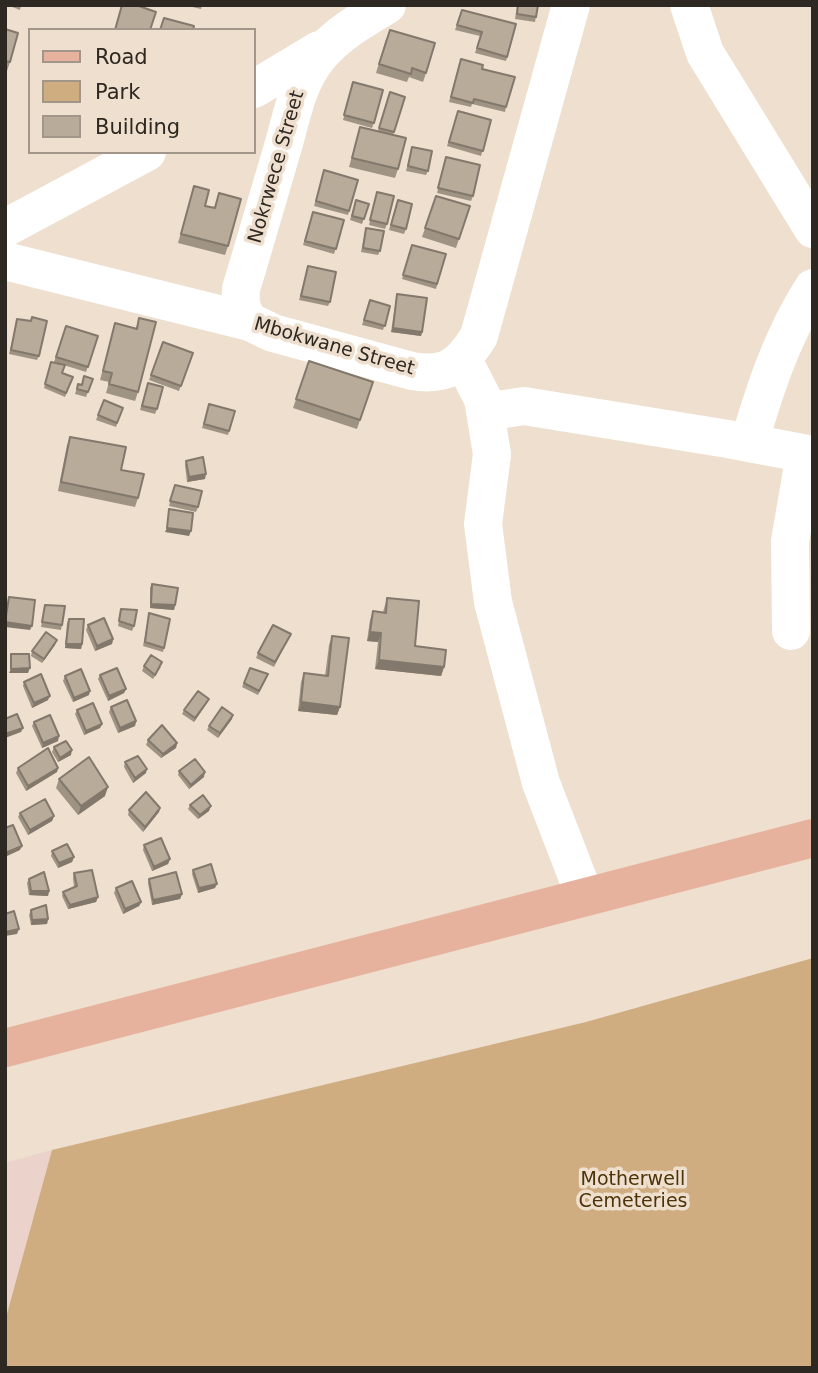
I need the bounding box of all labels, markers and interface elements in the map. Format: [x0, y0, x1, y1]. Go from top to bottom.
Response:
legend [28, 28, 256, 154]
text: Road [95, 45, 148, 69]
text: Park [95, 80, 140, 104]
street label: Nokrwece Street [244, 88, 310, 246]
text: Building [95, 115, 180, 139]
street label: Mbokwane Street [251, 313, 417, 381]
park label: Motherwell Cemeteries [579, 1169, 687, 1213]

